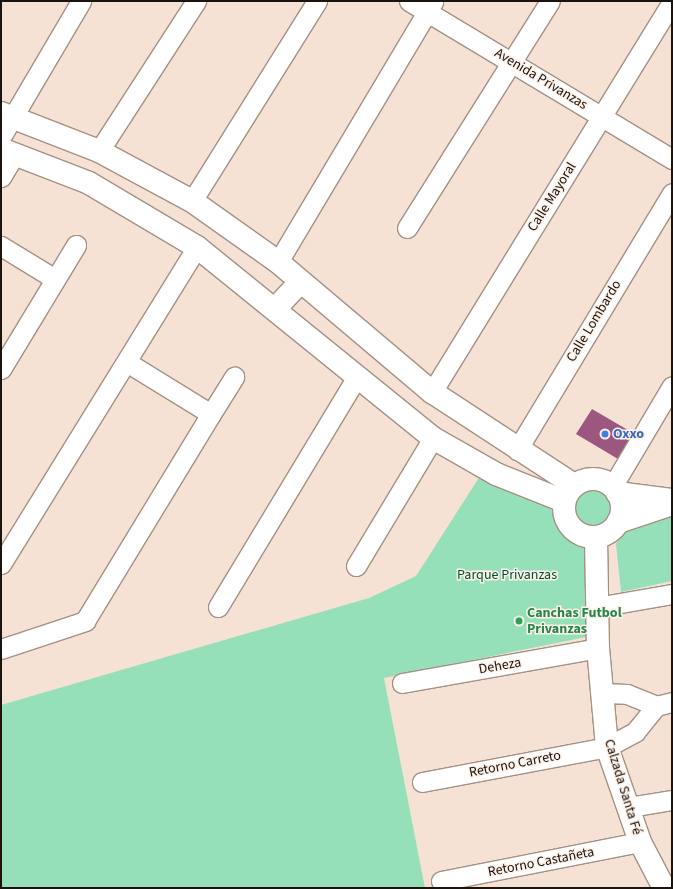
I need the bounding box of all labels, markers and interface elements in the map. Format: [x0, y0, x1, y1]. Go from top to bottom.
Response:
street label: Avenida Privanzas [491, 45, 591, 113]
street label: Calle Mayoral [524, 159, 580, 235]
street label: Calle Lombardo [563, 277, 625, 365]
place label: Oxxo [613, 426, 644, 442]
marker: Oxxo [600, 429, 610, 439]
park label: Parque Privanzas [457, 567, 557, 583]
place label: Canchas Futbol Privanzas [527, 605, 622, 638]
marker: Canchas Futbol Privanzas [514, 616, 524, 626]
street label: Deheza [477, 654, 523, 678]
street label: Calzada Santa Fé [600, 737, 646, 837]
street label: Retorno Carreto [468, 747, 562, 781]
street label: Retorno Castañeta [487, 843, 595, 881]

